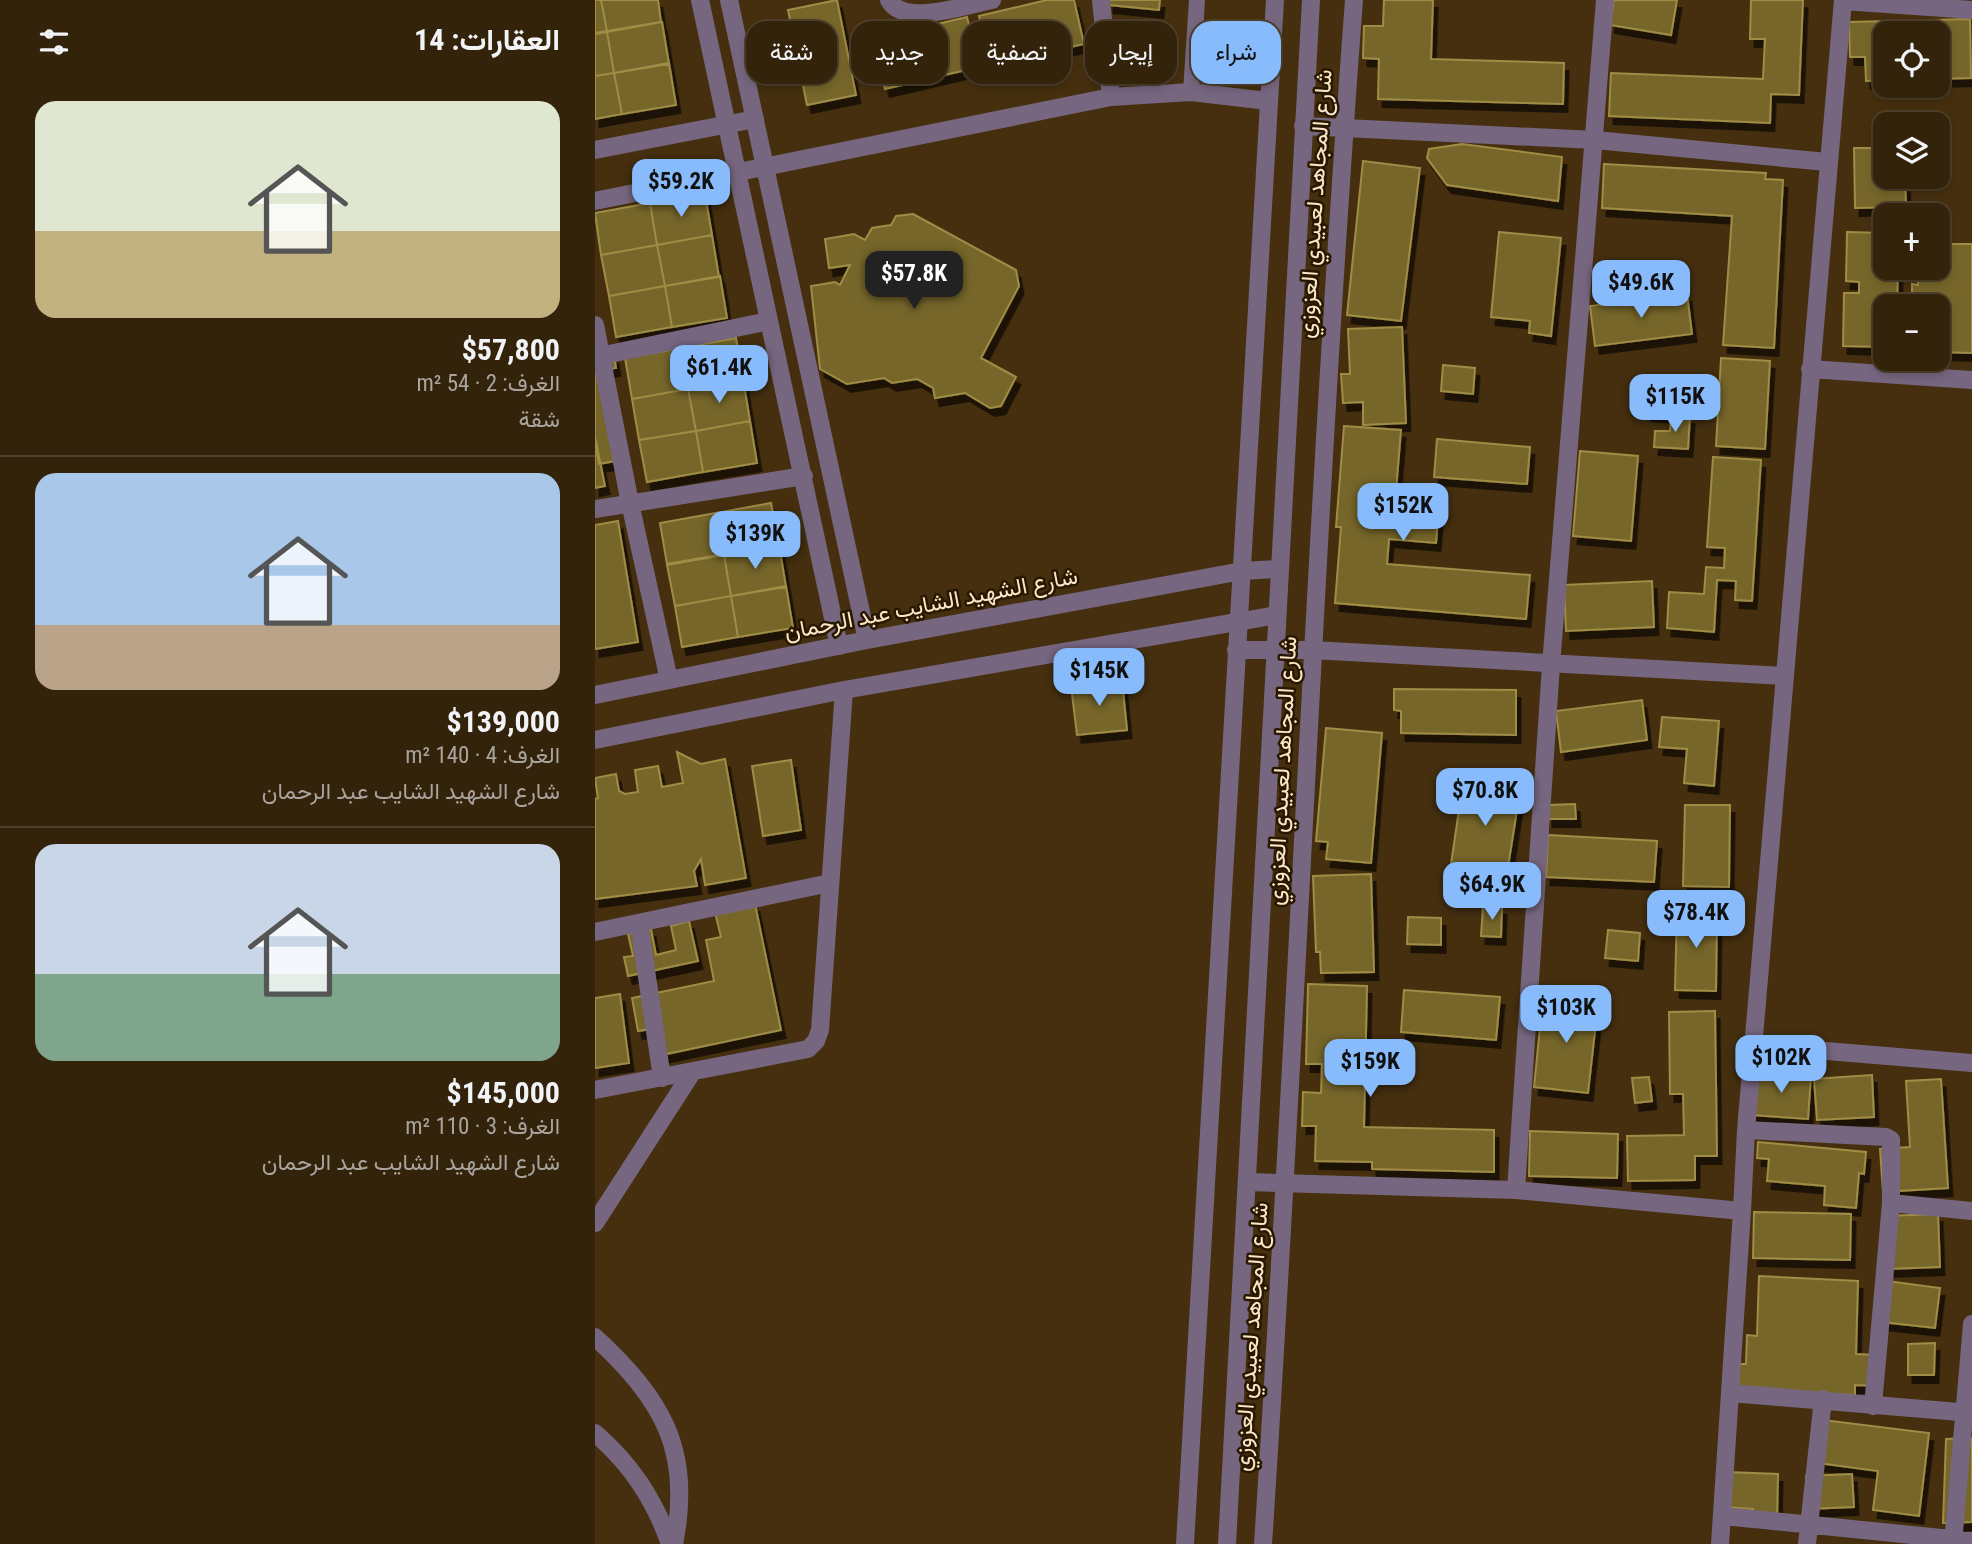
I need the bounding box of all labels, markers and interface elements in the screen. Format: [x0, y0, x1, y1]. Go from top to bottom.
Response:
chip: شقة [746, 21, 837, 84]
chip: جديد [851, 21, 948, 84]
chip: تصفية [962, 21, 1071, 84]
chip: إيجار [1085, 21, 1177, 84]
chip: شراء [1191, 21, 1281, 84]
map controls [1873, 21, 1950, 371]
button: locate [1873, 21, 1950, 98]
text: العقارات: 14 [414, 22, 560, 57]
icon: filters [35, 23, 73, 61]
street label: شارع المجاهد لعبيدي العزوزي [1292, 69, 1343, 340]
button: layers [1873, 112, 1950, 189]
icon: home [235, 146, 361, 272]
pin: $59.2K [624, 160, 738, 219]
text: $59.2K [648, 168, 714, 195]
button: + [1873, 203, 1950, 280]
pin: $57.8K [857, 252, 971, 311]
text: $57.8K [881, 260, 947, 287]
pin: $49.6K [1584, 260, 1698, 320]
text: $49.6K [1608, 269, 1674, 296]
button: − [1873, 294, 1950, 371]
text: $57,800 [462, 332, 560, 367]
pin: $61.4K [662, 346, 776, 405]
text: $61.4K [686, 354, 752, 381]
text: الغرف: 2 · 54 m² [417, 370, 560, 397]
pin: $115K [1626, 374, 1724, 434]
text: $115K [1645, 383, 1705, 410]
text: شقة [518, 406, 560, 433]
pin: $152K [1354, 484, 1452, 543]
text: $152K [1373, 492, 1433, 519]
pin: $139K [706, 512, 804, 571]
icon: home [235, 518, 361, 644]
text: $139K [725, 520, 785, 547]
street label: شارع الشهيد الشايب عبد الرحمان [782, 562, 1080, 648]
street label: شارع المجاهد لعبيدي العزوزي [1261, 636, 1308, 907]
pin: $145K [1050, 648, 1148, 708]
text: $145K [1069, 657, 1129, 684]
text: $139,000 [447, 704, 560, 739]
text: الغرف: 4 · 140 m² [405, 742, 560, 769]
pin: $70.8K [1428, 768, 1542, 828]
text: $70.8K [1452, 777, 1518, 804]
text: شارع الشهيد الشايب عبد الرحمان [262, 778, 560, 805]
pin: $64.9K [1435, 862, 1549, 922]
text: $64.9K [1459, 871, 1525, 898]
icon: home [235, 889, 361, 1015]
pin: $78.4K [1639, 890, 1753, 950]
text: $78.4K [1663, 899, 1729, 926]
pin: $103K [1517, 986, 1615, 1045]
text: $103K [1536, 994, 1596, 1021]
pin: $102K [1732, 1036, 1830, 1095]
pin: $159K [1321, 1040, 1419, 1099]
text: $102K [1751, 1044, 1811, 1071]
text: $159K [1340, 1048, 1400, 1075]
text: $145,000 [447, 1075, 560, 1110]
text: الغرف: 3 · 110 m² [405, 1113, 560, 1140]
text: شارع الشهيد الشايب عبد الرحمان [262, 1149, 560, 1176]
street label: شارع المجاهد لعبيدي العزوزي [1228, 1202, 1279, 1473]

